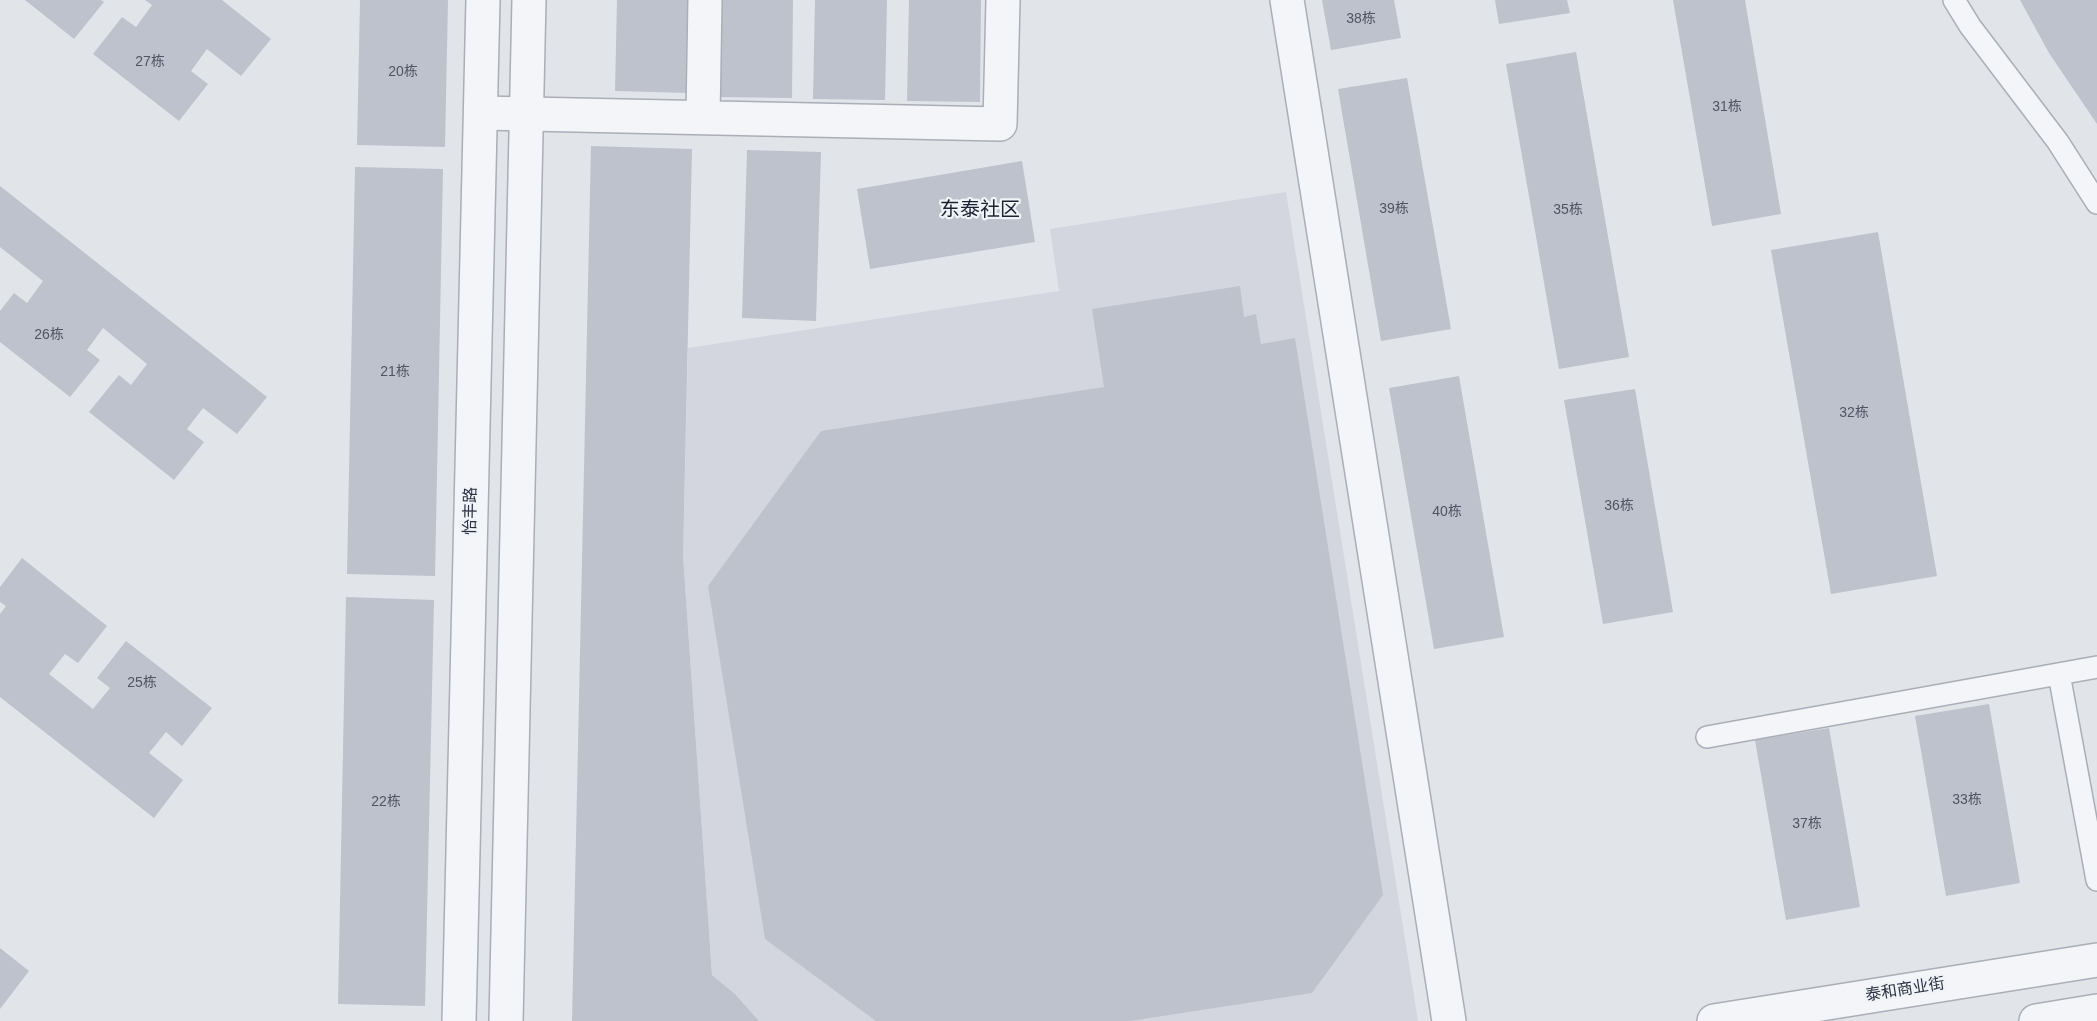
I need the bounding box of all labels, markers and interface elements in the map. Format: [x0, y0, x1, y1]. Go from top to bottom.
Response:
house number: 38栋 [1346, 11, 1376, 27]
house number: 27栋 [135, 54, 165, 70]
house number: 20栋 [388, 64, 418, 80]
house number: 31栋 [1712, 99, 1742, 115]
district label: 东泰社区 [940, 198, 1020, 222]
house number: 39栋 [1379, 201, 1409, 217]
house number: 35栋 [1553, 202, 1583, 218]
house number: 26栋 [34, 327, 64, 343]
house number: 21栋 [380, 364, 410, 380]
house number: 32栋 [1839, 405, 1869, 421]
street label: 怡丰路 [461, 487, 481, 535]
house number: 36栋 [1604, 498, 1634, 514]
house number: 40栋 [1432, 504, 1462, 520]
house number: 25栋 [127, 675, 157, 691]
house number: 33栋 [1952, 792, 1982, 808]
house number: 22栋 [371, 794, 401, 810]
house number: 37栋 [1792, 816, 1822, 832]
street label: 泰和商业街 [1864, 974, 1946, 1006]

